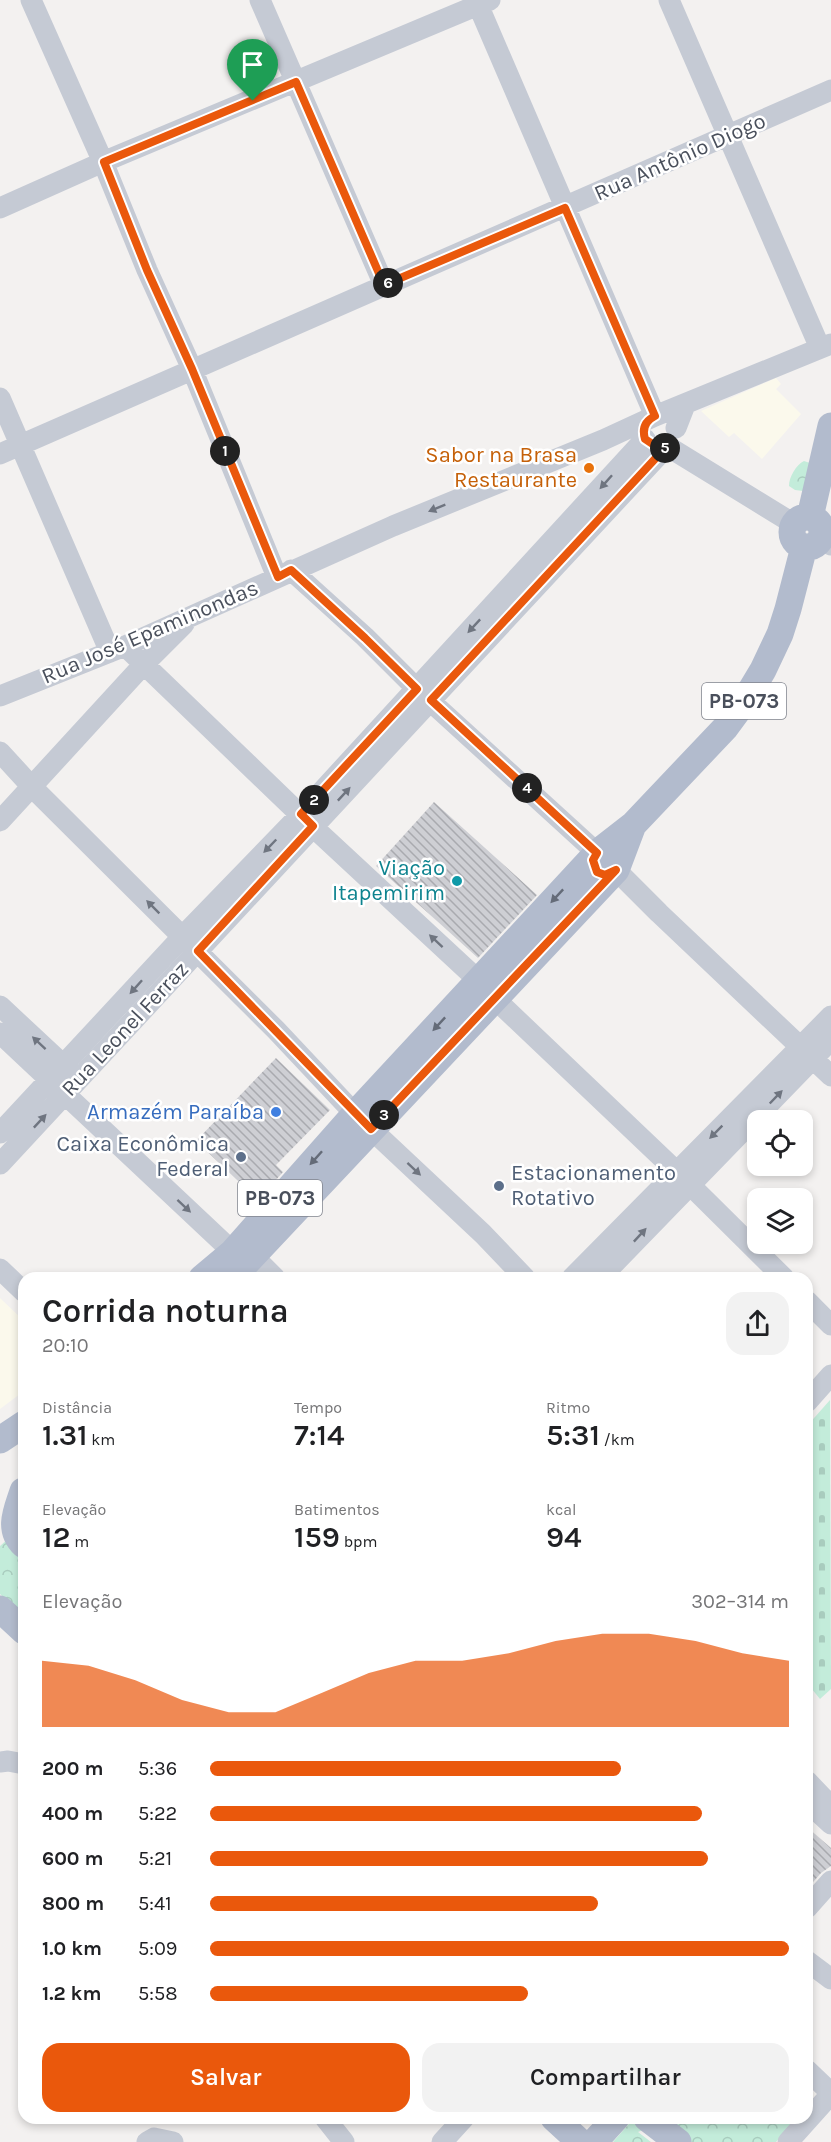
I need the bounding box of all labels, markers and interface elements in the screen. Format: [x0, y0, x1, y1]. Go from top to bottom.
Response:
pin [227, 39, 278, 101]
icon: arrive [236, 48, 269, 81]
street label: Rua Antônio Diogo [590, 108, 770, 206]
pin: 6 [373, 268, 403, 298]
text: 6 [383, 273, 393, 292]
pin: 5 [650, 433, 680, 463]
pin: 1 [210, 436, 240, 466]
text: 5 [660, 438, 670, 457]
text: 1 [222, 441, 228, 460]
place label: Sabor na Brasa Restaurante [425, 442, 577, 493]
marker: Sabor na Brasa Restaurante [582, 461, 596, 475]
one-way arrow [600, 474, 613, 489]
one-way arrow [428, 504, 446, 513]
street label: Rua José Epaminondas [38, 575, 262, 689]
one-way arrow [468, 618, 481, 633]
road number: PB-073 [702, 683, 786, 719]
pin: 4 [512, 773, 542, 803]
text: 4 [522, 778, 532, 797]
pin: 2 [299, 785, 329, 815]
one-way arrow [337, 786, 351, 801]
text: 2 [309, 790, 319, 809]
one-way arrow [263, 838, 277, 853]
place label: Viação Itapemirim [332, 855, 445, 906]
marker: Viação Itapemirim [450, 874, 464, 888]
one-way arrow [551, 888, 565, 902]
one-way arrow [146, 899, 160, 914]
one-way arrow [429, 934, 444, 948]
street label: Rua Leonel Ferraz [56, 956, 194, 1102]
one-way arrow [129, 980, 143, 995]
one-way arrow [432, 1016, 446, 1031]
one-way arrow [32, 1036, 47, 1050]
one-way arrow [769, 1090, 783, 1104]
place label: Armazém Paraíba [87, 1099, 264, 1125]
pin: 3 [369, 1100, 399, 1130]
marker: Armazém Paraíba [269, 1105, 283, 1119]
text: 3 [379, 1105, 389, 1124]
map controls [747, 1110, 813, 1254]
button: locate [747, 1110, 813, 1176]
one-way arrow [33, 1114, 47, 1129]
one-way arrow [710, 1125, 724, 1139]
place label: Caixa Econômica Federal [57, 1131, 229, 1182]
marker: Caixa Econômica Federal [234, 1150, 248, 1164]
one-way arrow [310, 1150, 323, 1165]
place label: Estacionamento Rotativo [511, 1160, 676, 1211]
one-way arrow [407, 1161, 421, 1175]
marker: Estacionamento Rotativo [492, 1179, 506, 1193]
road number: PB-073 [238, 1180, 322, 1216]
button: layers [747, 1188, 813, 1254]
one-way arrow [177, 1199, 192, 1213]
one-way arrow [632, 1229, 646, 1243]
text: Corrida noturna [42, 1292, 289, 1330]
button: share [726, 1292, 789, 1355]
text: 20:10 [42, 1334, 89, 1357]
text: Distância [42, 1398, 112, 1417]
text: Tempo [294, 1398, 342, 1417]
text: Ritmo [546, 1398, 590, 1417]
text: 1.31 [42, 1417, 88, 1453]
text: 7:14 [294, 1417, 345, 1453]
text: 5:31 [546, 1417, 600, 1453]
text: km [88, 1430, 115, 1449]
text: /km [600, 1430, 635, 1449]
text: Elevação [42, 1500, 106, 1519]
text: Batimentos [294, 1500, 380, 1519]
text: kcal [546, 1500, 577, 1519]
text: 12 [42, 1519, 70, 1555]
text: 159 [294, 1519, 340, 1555]
text: 94 [546, 1519, 582, 1555]
text: m [70, 1532, 89, 1551]
text: bpm [340, 1532, 377, 1551]
text: Elevação [42, 1590, 122, 1613]
text: 302–314 m [691, 1590, 789, 1613]
text: 200 m [42, 1757, 103, 1780]
text: 5:36 [138, 1757, 177, 1780]
text: 400 m [42, 1802, 103, 1825]
text: 5:22 [138, 1802, 177, 1825]
text: 600 m [42, 1847, 103, 1870]
text: 5:21 [138, 1847, 172, 1870]
text: 800 m [42, 1892, 104, 1915]
text: 5:41 [138, 1892, 172, 1915]
text: 1.0 km [42, 1937, 102, 1960]
text: 5:09 [138, 1937, 177, 1960]
text: 1.2 km [42, 1982, 101, 2005]
text: 5:58 [138, 1982, 177, 2005]
button: Salvar [42, 2043, 410, 2112]
button: Compartilhar [422, 2043, 789, 2112]

